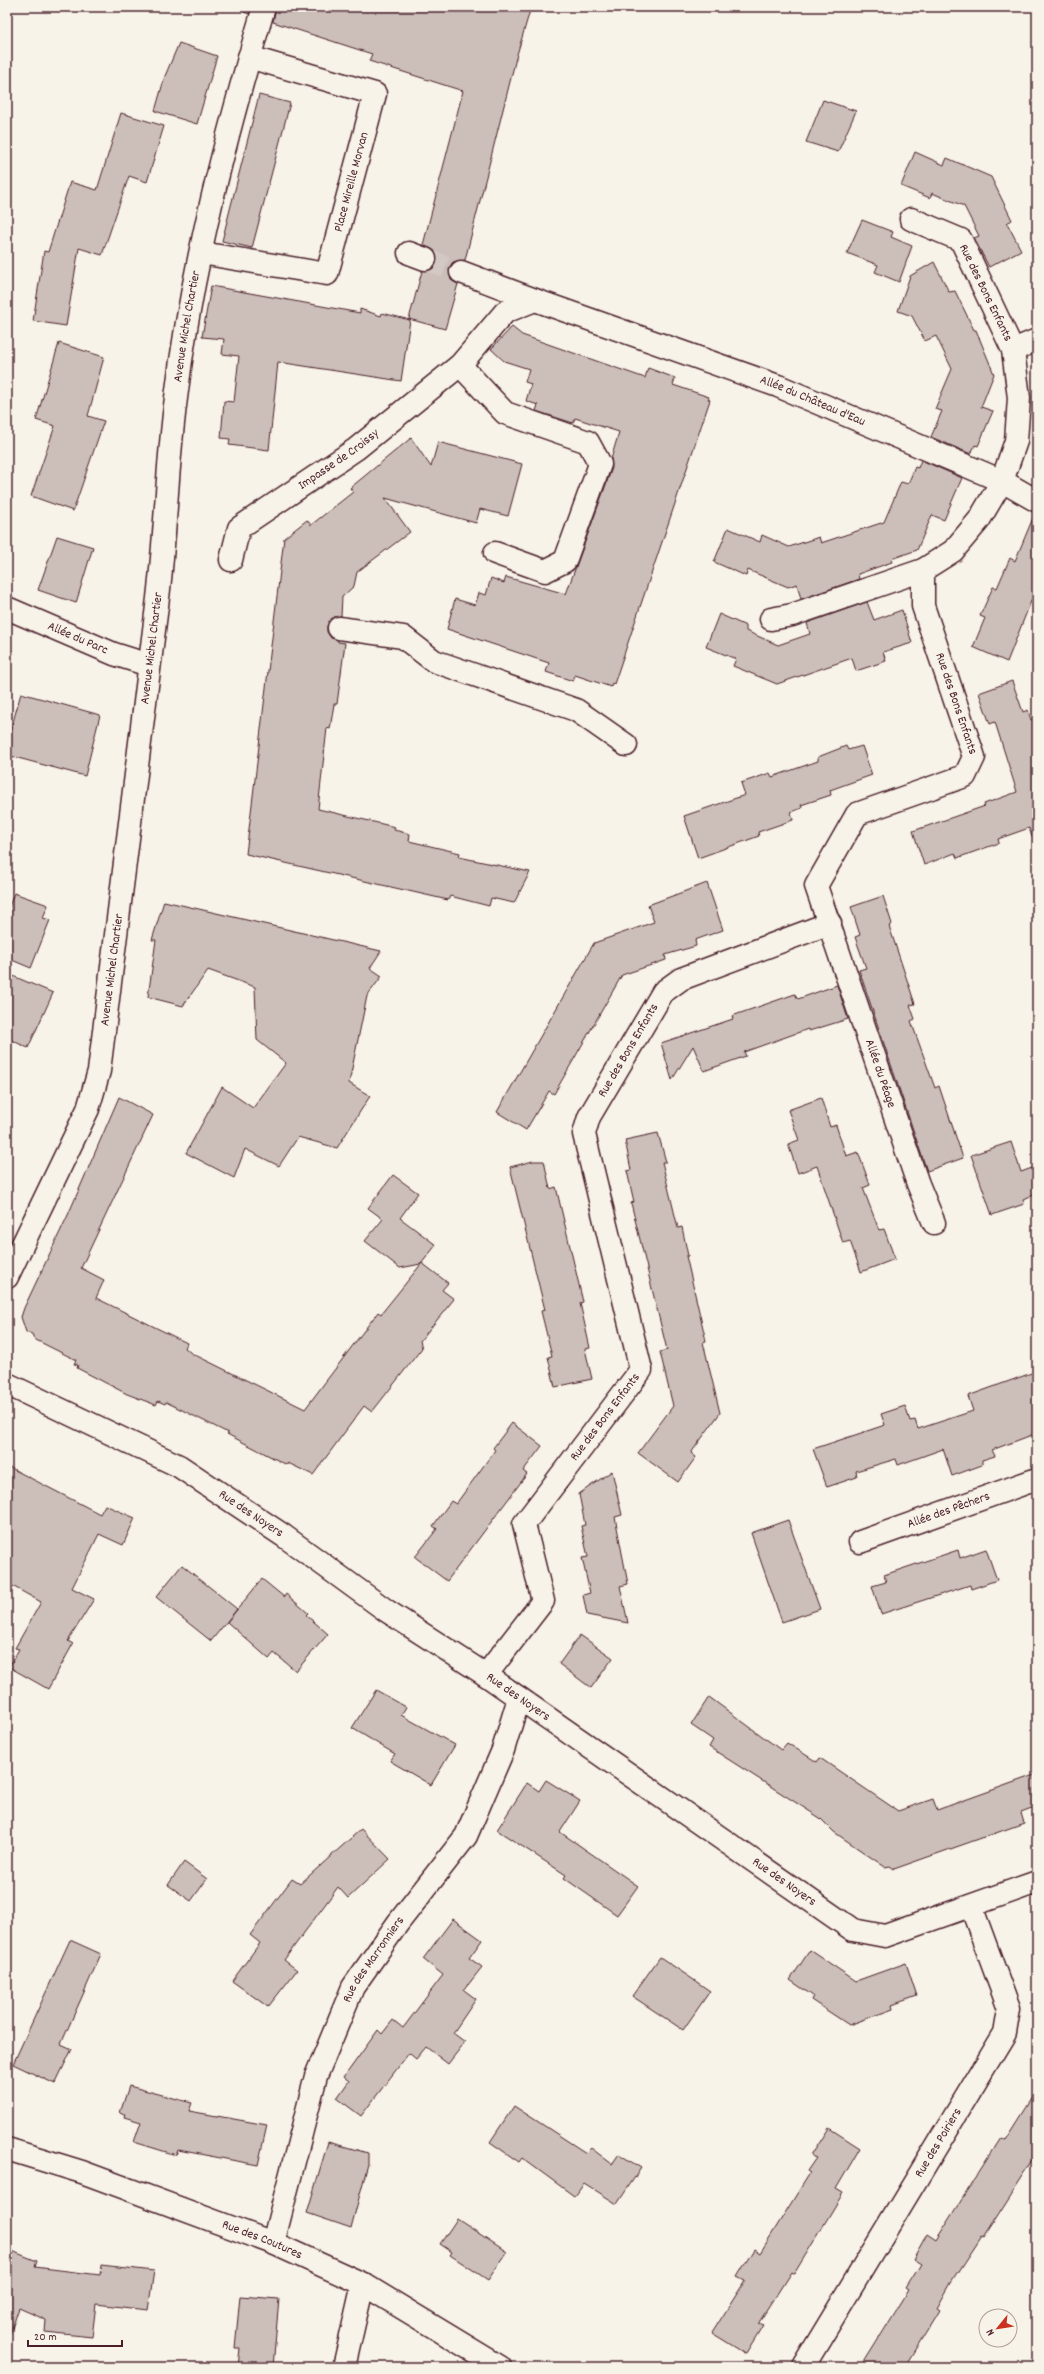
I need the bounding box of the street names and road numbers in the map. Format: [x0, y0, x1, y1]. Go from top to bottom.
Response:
street label: Place Mireille Morvan [329, 130, 374, 234]
street label: Rue des Bons Enfants [953, 241, 1017, 345]
street label: Avenue Michel Chartier [169, 269, 206, 383]
street label: Allée du Château d'Eau [757, 371, 868, 431]
street label: Impasse de Croissy [294, 424, 384, 495]
street label: Avenue Michel Chartier [136, 591, 168, 705]
street label: Allée du Parc [44, 617, 111, 660]
street label: Rue des Bons Enfants [930, 650, 982, 757]
street label: Avenue Michel Chartier [96, 913, 129, 1027]
street label: Rue des Bons Enfants [593, 1000, 664, 1101]
street label: Allée du Péage [860, 1037, 901, 1111]
street label: Rue des Bons Enfants [565, 1369, 645, 1465]
street label: Rue des Noyers [215, 1485, 287, 1543]
street label: Allée des Pêchers [905, 1487, 993, 1534]
street label: Rue des Noyers [482, 1668, 554, 1726]
street label: Rue des Noyers [748, 1853, 820, 1911]
street label: Rue des Marronniers [338, 1912, 409, 2006]
street label: Rue des Poiriers [910, 2104, 967, 2181]
street label: Rue des Coutures [219, 2215, 306, 2265]

